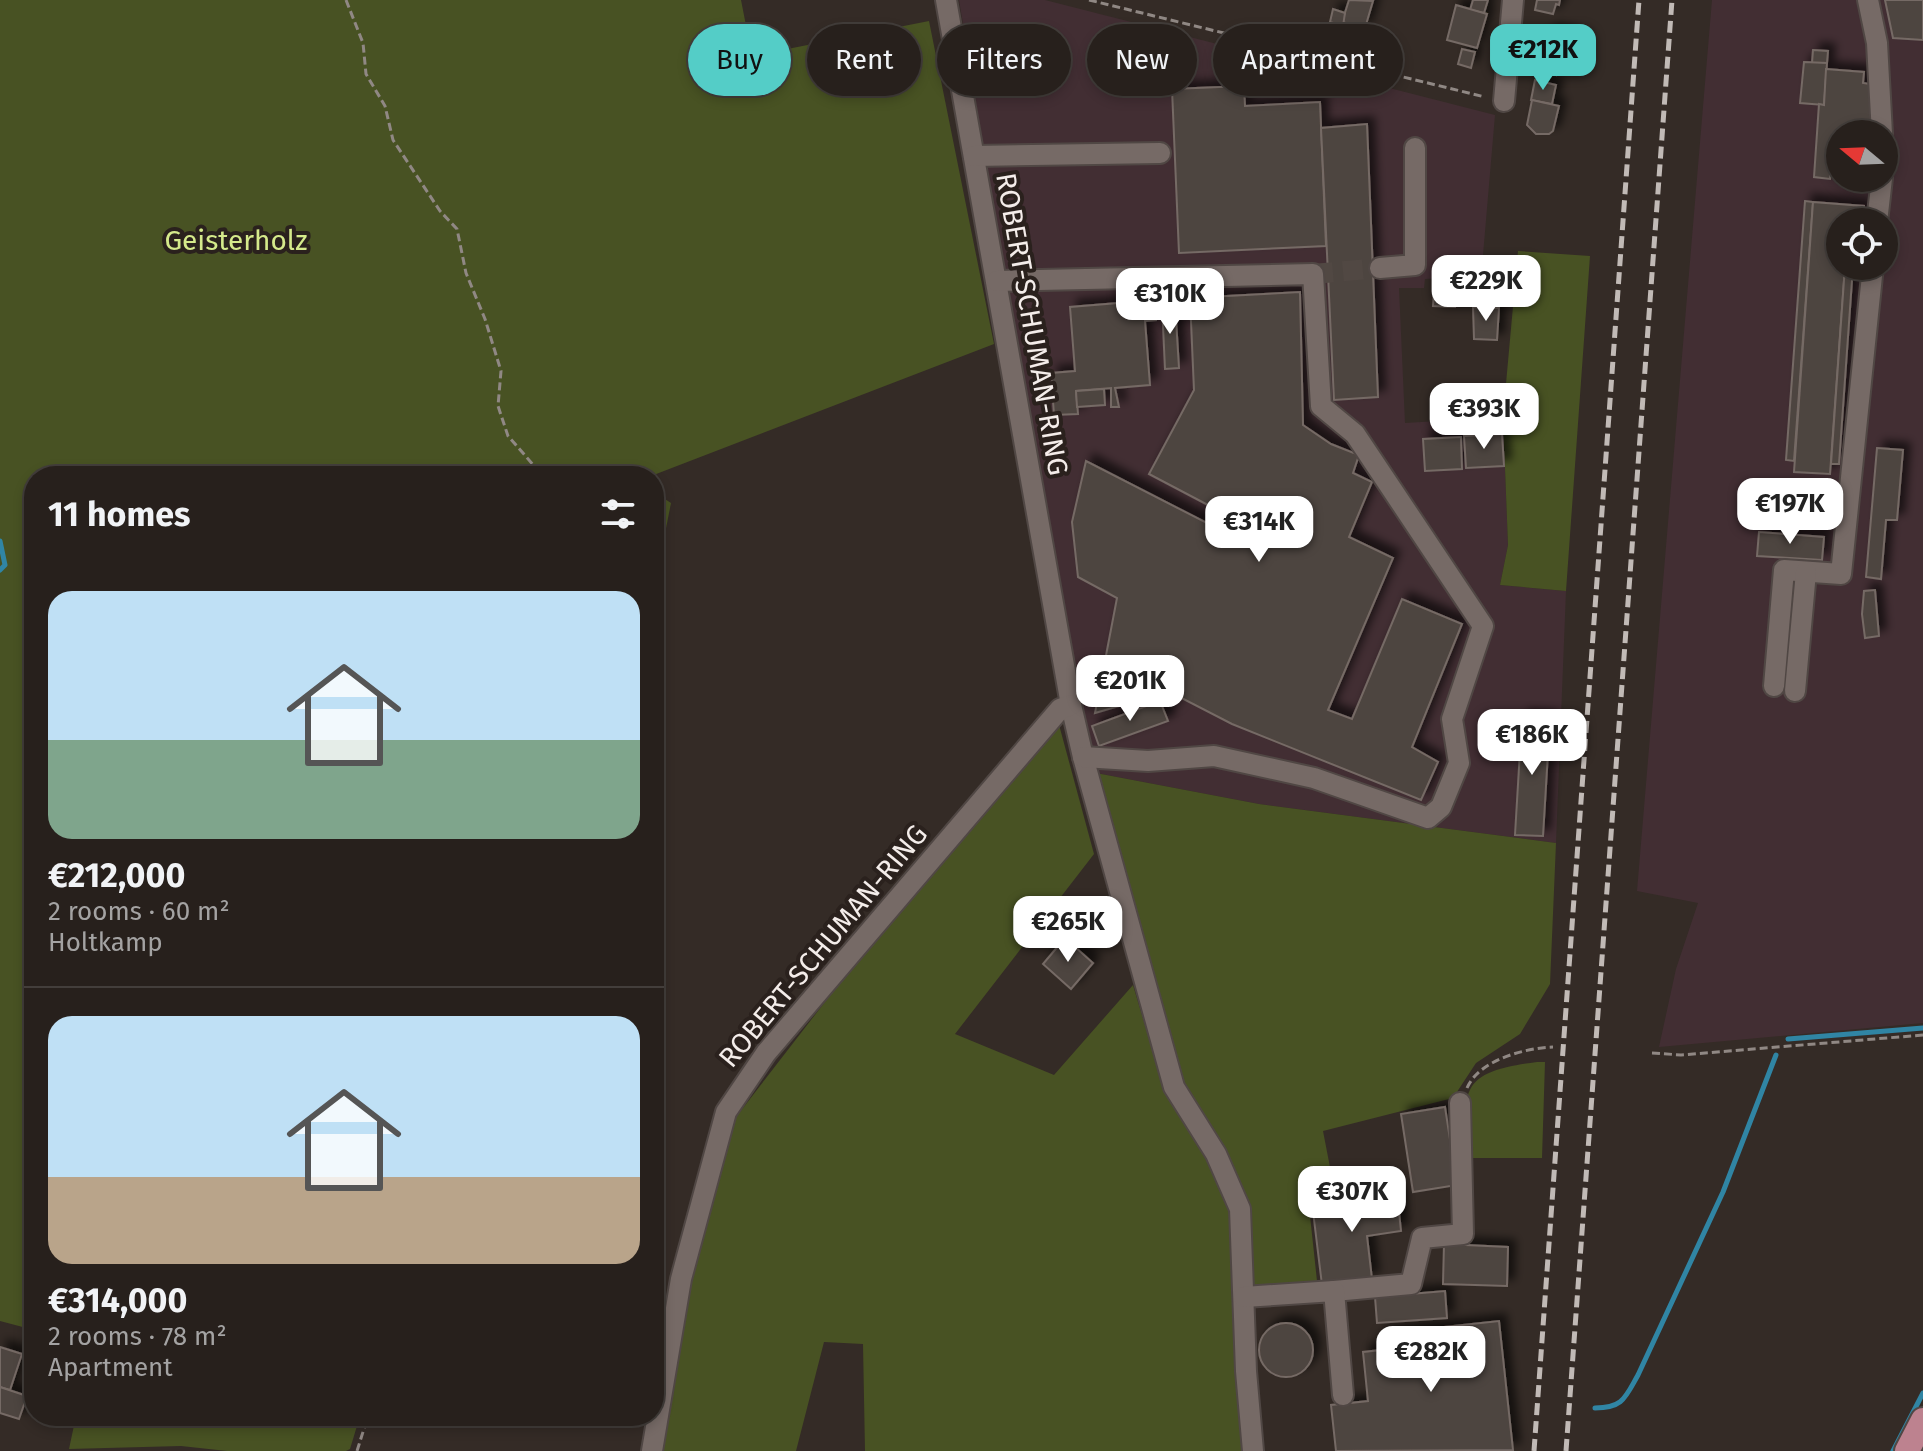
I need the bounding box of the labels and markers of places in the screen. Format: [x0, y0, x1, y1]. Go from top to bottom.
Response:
pin: €212K [1487, 24, 1599, 92]
pin: €229K [1430, 255, 1542, 323]
pin: €310K [1114, 268, 1226, 336]
pin: €393K [1428, 383, 1540, 451]
pin: €197K [1734, 478, 1846, 546]
pin: €314K [1203, 496, 1315, 564]
pin: €201K [1074, 655, 1186, 723]
pin: €186K [1476, 709, 1588, 777]
pin: €265K [1012, 896, 1124, 964]
pin: €307K [1296, 1166, 1408, 1234]
pin: €282K [1375, 1326, 1487, 1394]

